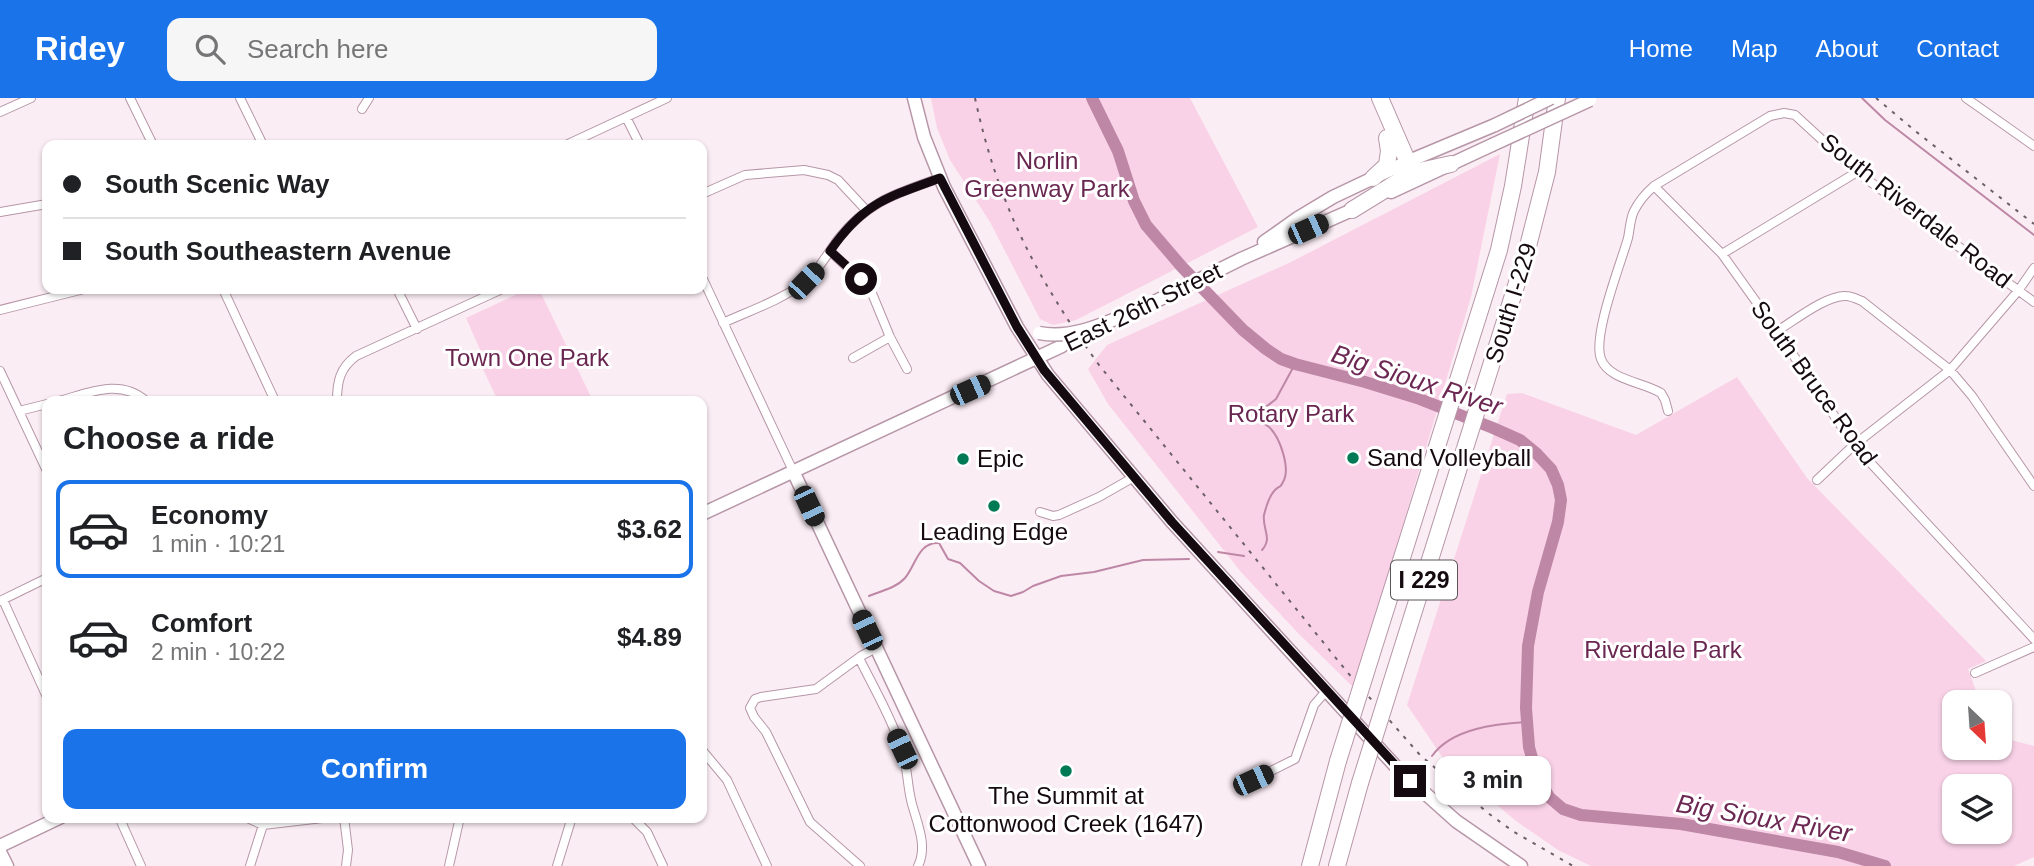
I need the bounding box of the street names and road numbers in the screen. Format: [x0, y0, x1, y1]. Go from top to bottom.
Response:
street label: South Riverdale Road [1815, 128, 2017, 294]
street label: South I-229 [1479, 240, 1542, 366]
street label: East 26th Street [1060, 257, 1226, 356]
street label: South Bruce Road [1746, 295, 1883, 470]
road number: I 229 [1391, 560, 1457, 600]

